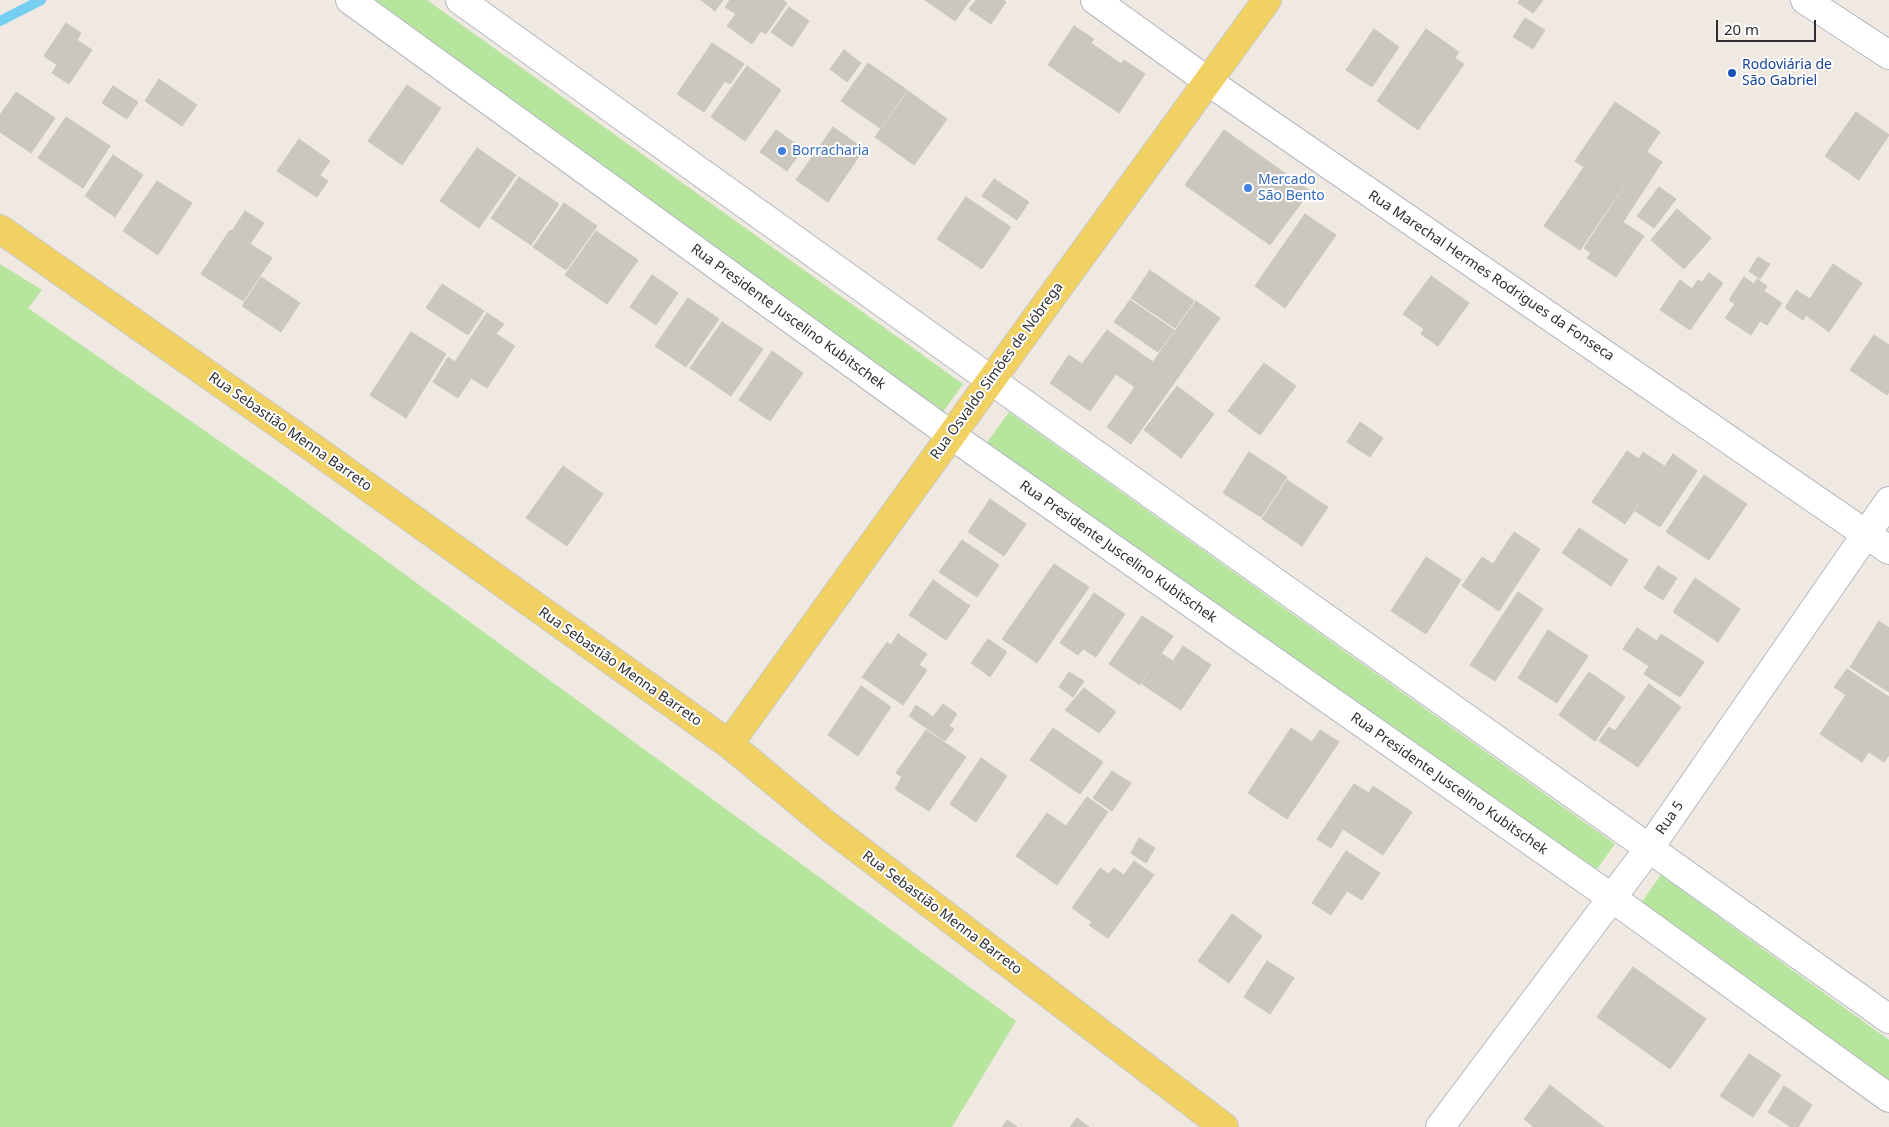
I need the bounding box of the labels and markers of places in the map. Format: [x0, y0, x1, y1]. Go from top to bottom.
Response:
place label: Rodoviária de São Gabriel [1742, 57, 1832, 90]
marker: Rodoviária de São Gabriel [1726, 67, 1738, 79]
place label: Borracharia [792, 143, 869, 159]
marker: Borracharia [776, 145, 788, 157]
place label: Mercado São Bento [1258, 172, 1325, 204]
marker: Mercado São Bento [1242, 182, 1254, 194]

